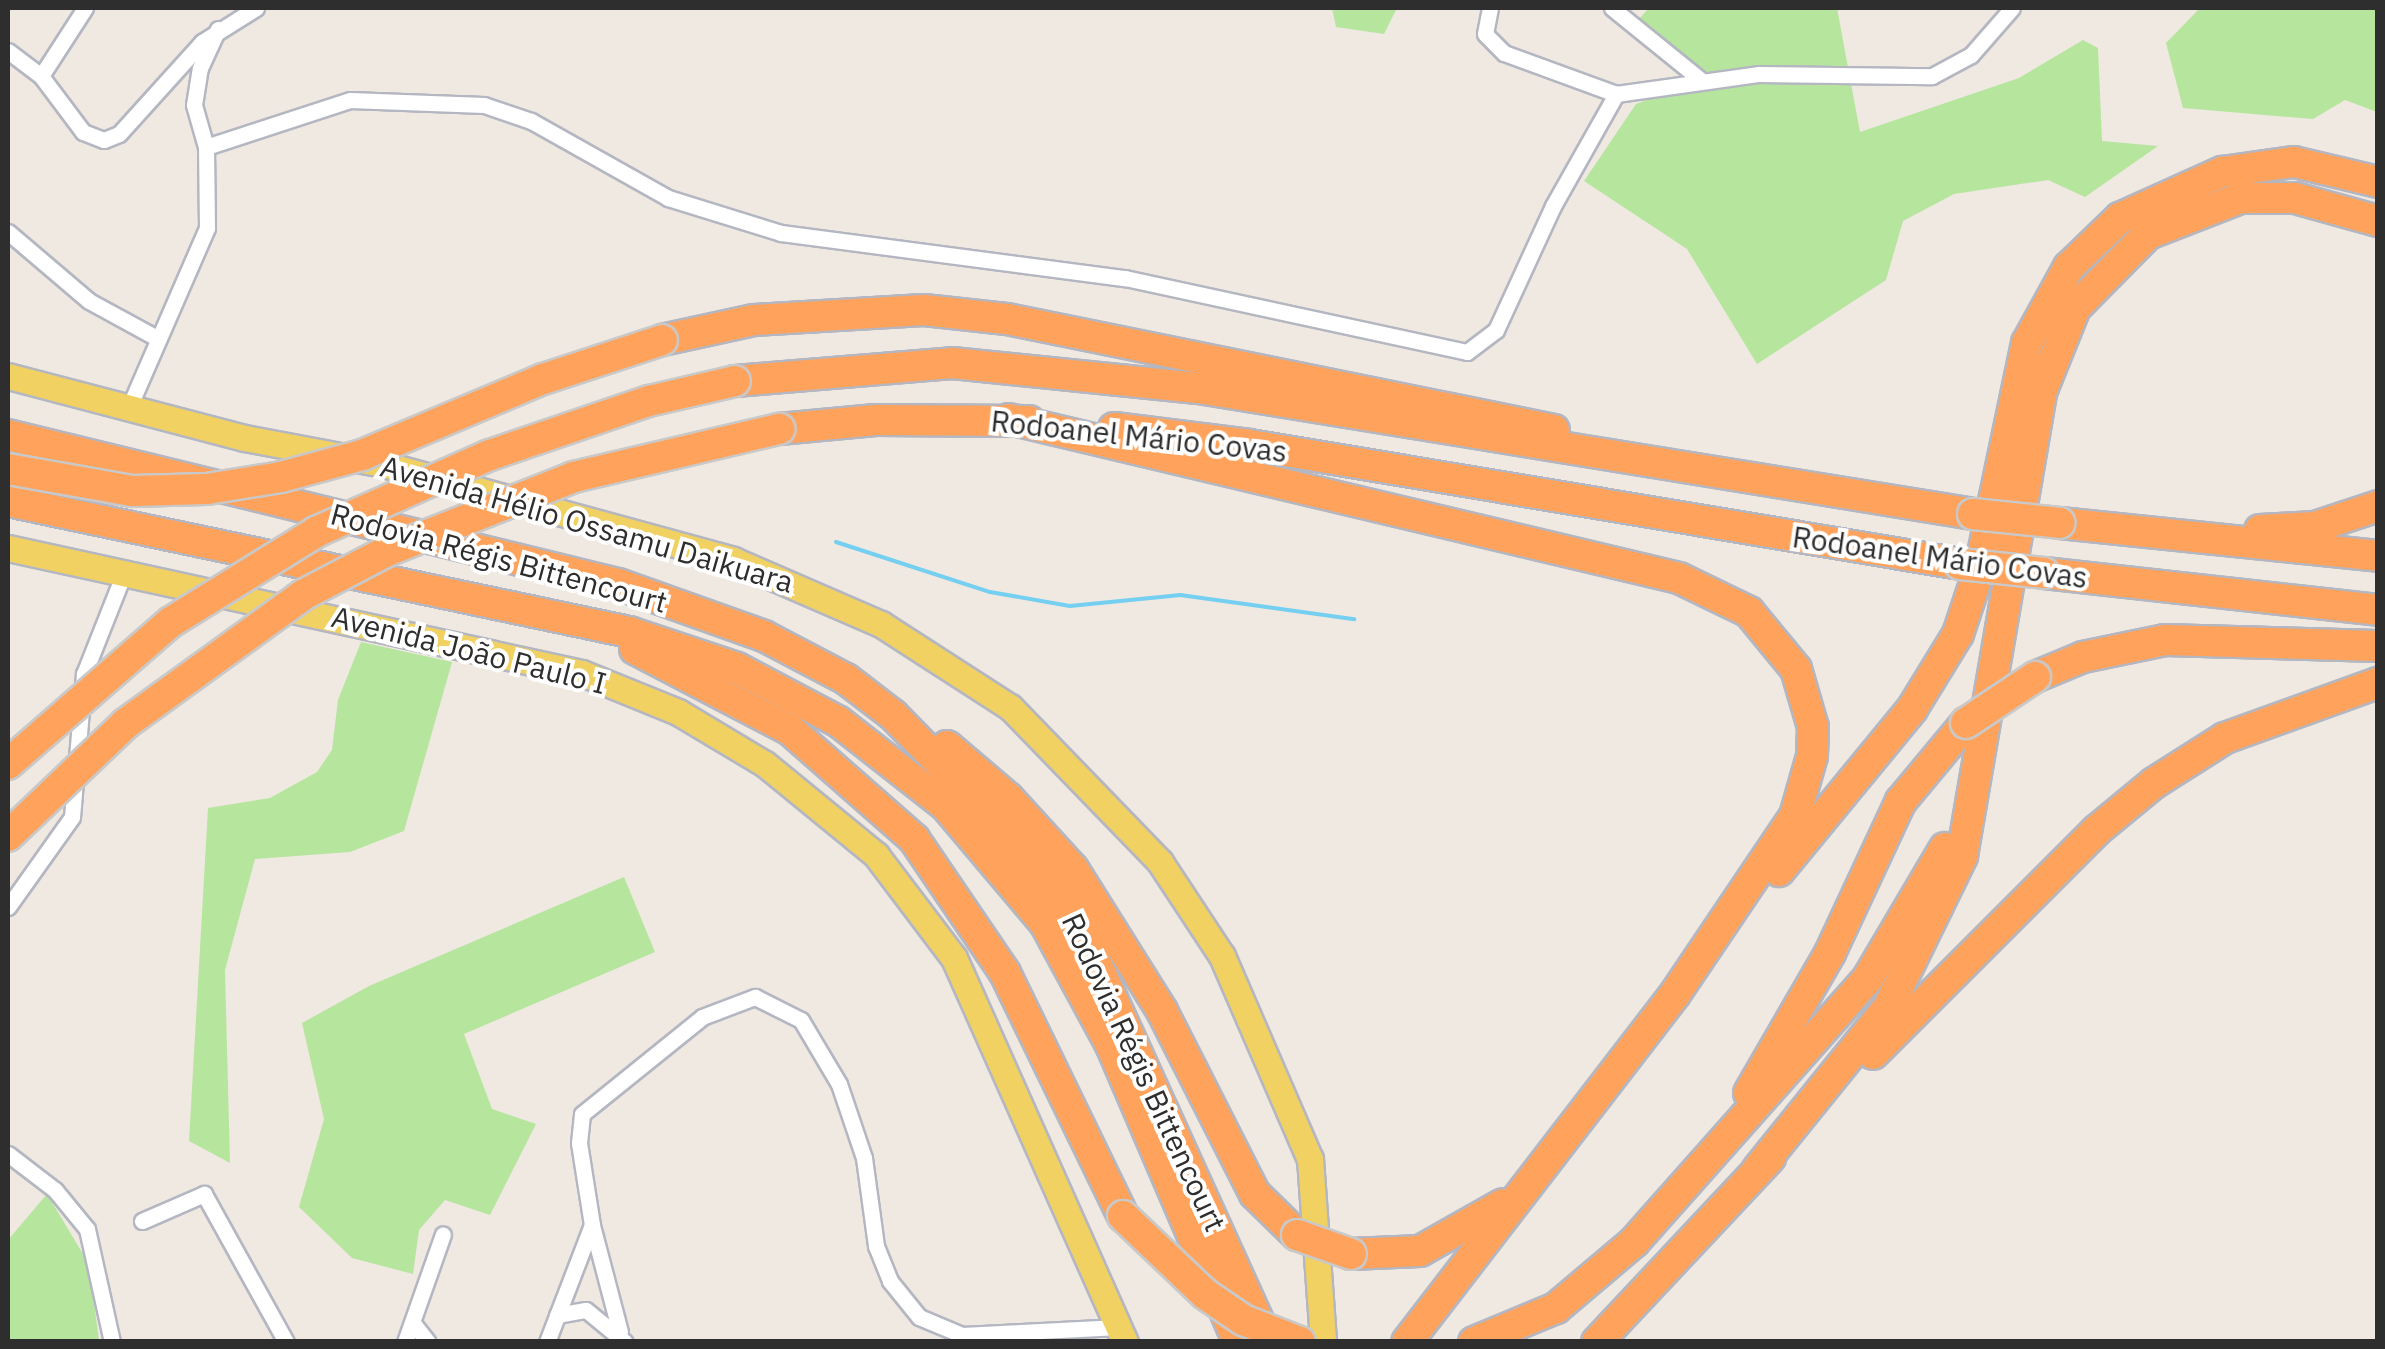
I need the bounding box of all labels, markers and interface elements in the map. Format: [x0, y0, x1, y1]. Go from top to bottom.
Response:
street label: Rodoanel Mário Covas [989, 403, 1289, 469]
street label: Avenida Hélio Ossamu Daikuara [377, 448, 797, 600]
street label: Rodovia Régis Bittencourt [327, 496, 671, 620]
street label: Rodoanel Mário Covas [1790, 518, 2090, 596]
street label: Avenida João Paulo I [328, 598, 610, 702]
street label: Rodovia Régis Bittencourt [1054, 907, 1234, 1237]

